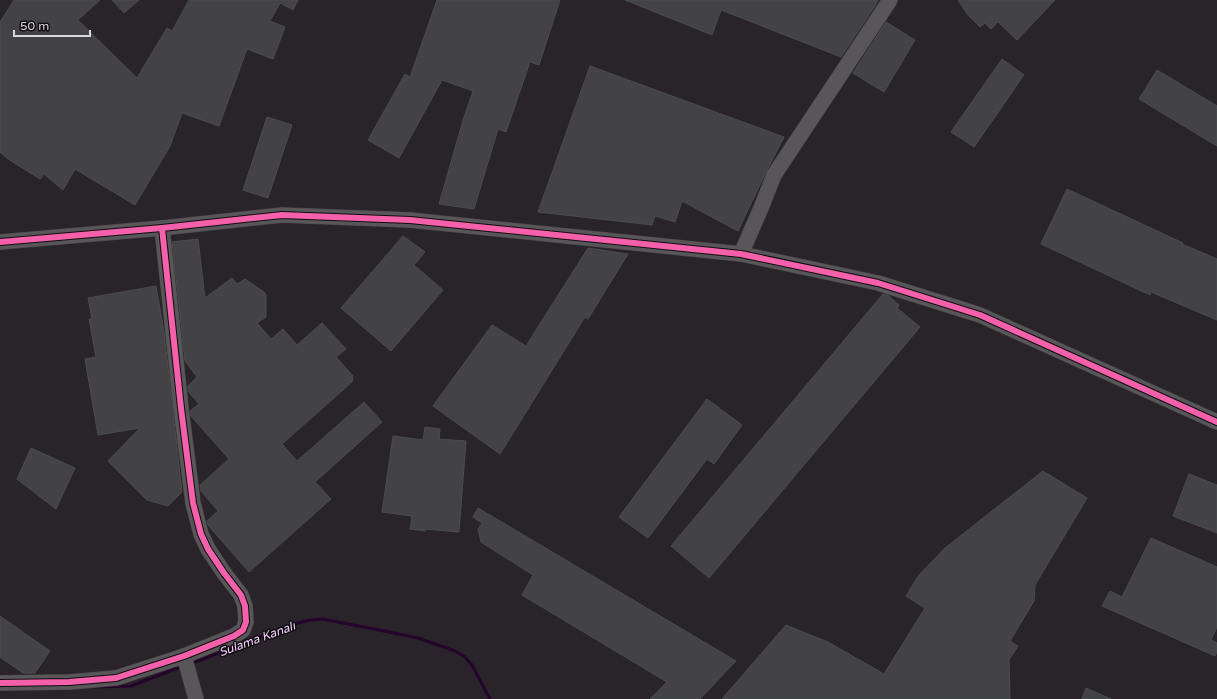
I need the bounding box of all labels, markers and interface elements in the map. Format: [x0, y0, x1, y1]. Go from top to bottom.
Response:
scale bar [14, 12, 90, 38]
text: 50 m [20, 19, 49, 33]
water label: Sulama Kanalı [217, 618, 298, 659]

